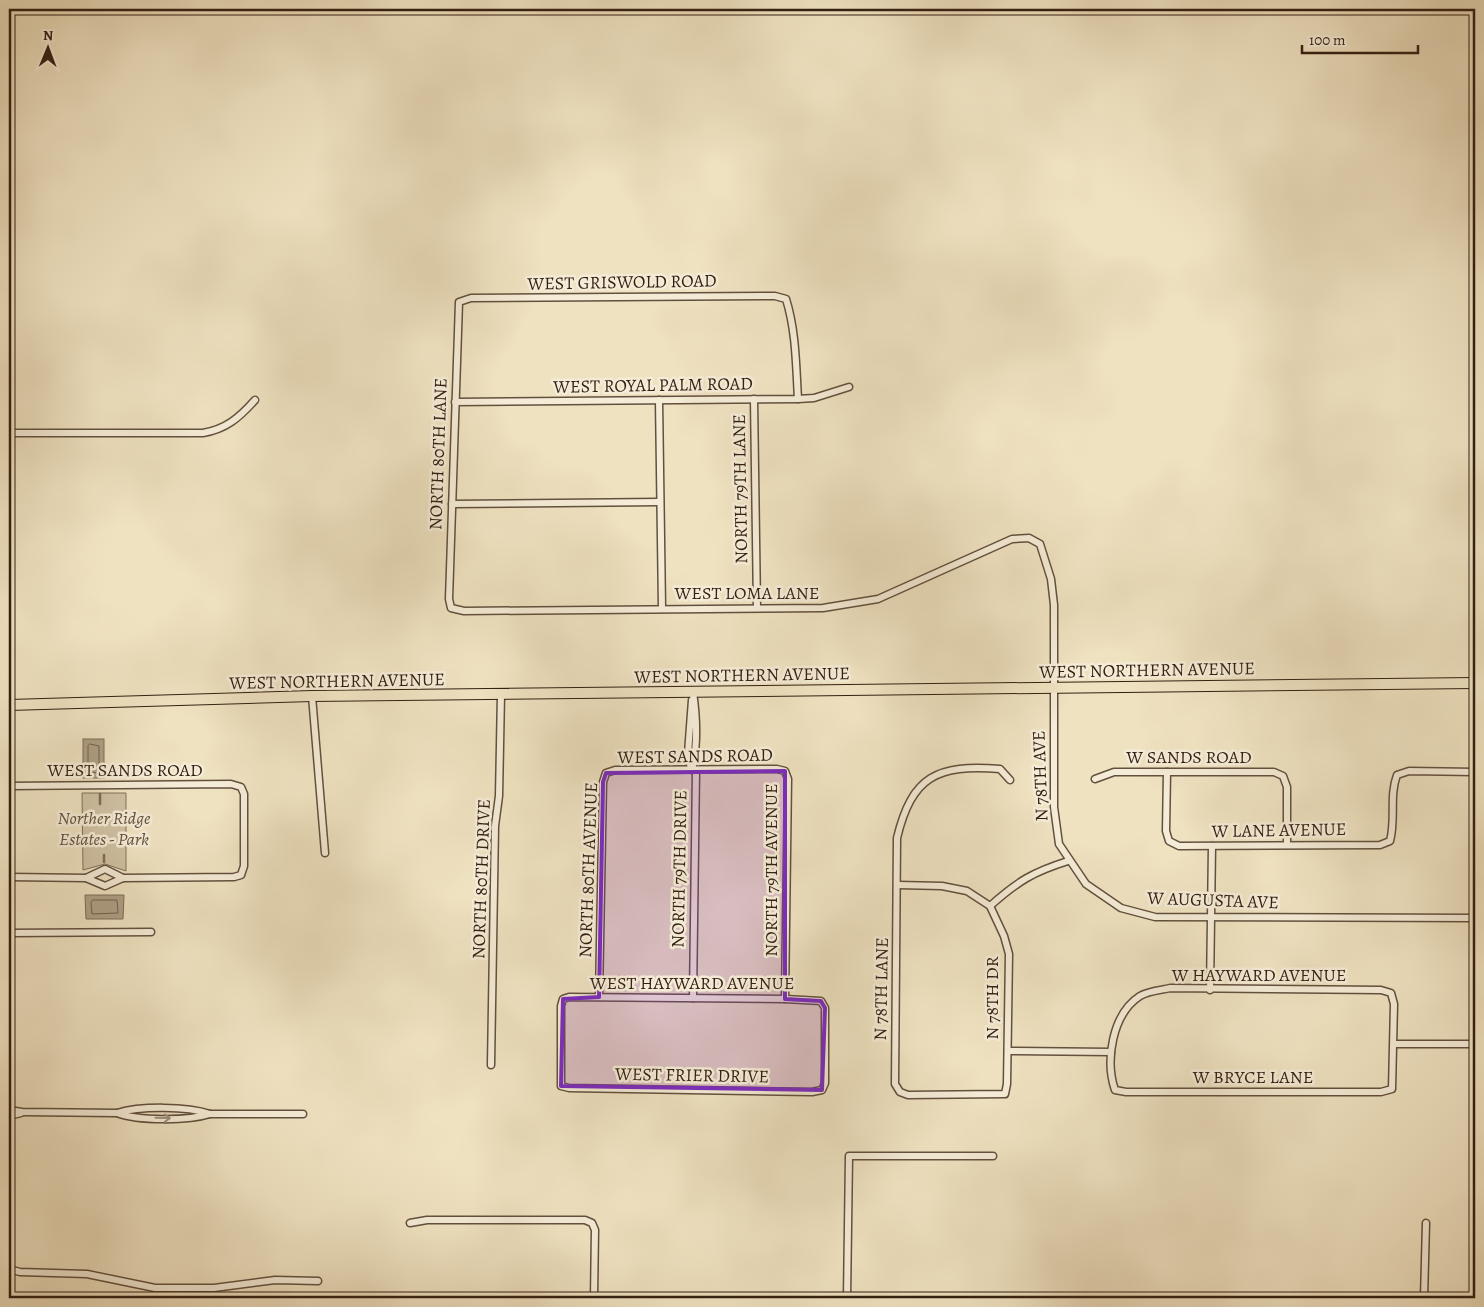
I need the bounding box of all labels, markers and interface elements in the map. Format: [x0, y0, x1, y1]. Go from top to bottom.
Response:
north arrow [22, 22, 72, 72]
scale bar [1302, 22, 1418, 54]
text: N [43, 26, 53, 45]
text: 100 m [1309, 30, 1346, 50]
street label: WEST GRISWOLD ROAD [526, 268, 717, 296]
street label: WEST ROYAL PALM ROAD [552, 371, 753, 399]
street label: NORTH 80TH LANE [423, 377, 453, 531]
street label: NORTH 79TH LANE [727, 414, 753, 564]
street label: WEST LOMA LANE [674, 581, 819, 605]
street label: WEST NORTHERN AVENUE [1038, 656, 1255, 684]
street label: WEST NORTHERN AVENUE [633, 661, 850, 689]
street label: WEST NORTHERN AVENUE [228, 667, 445, 695]
street label: N 78TH AVE [1026, 730, 1054, 822]
street label: WEST SANDS ROAD [616, 743, 773, 769]
street label: W SANDS ROAD [1125, 745, 1252, 769]
street label: WEST SANDS ROAD [46, 758, 203, 782]
street label: NORTH 80TH AVENUE [573, 782, 603, 958]
street label: NORTH 79TH AVENUE [759, 783, 783, 957]
street label: NORTH 79TH DRIVE [666, 790, 692, 948]
street label: NORTH 80TH DRIVE [466, 798, 496, 960]
park label: Norther Ridge Estates - Park [57, 806, 151, 851]
street label: W LANE AVENUE [1210, 817, 1347, 843]
street label: W AUGUSTA AVE [1146, 886, 1279, 914]
street label: N 78TH LANE [868, 937, 894, 1041]
street label: N 78TH DR [980, 956, 1004, 1040]
street label: W HAYWARD AVENUE [1171, 963, 1346, 987]
street label: WEST HAYWARD AVENUE [589, 971, 794, 995]
street label: WEST FRIER DRIVE [614, 1062, 769, 1088]
street label: W BRYCE LANE [1192, 1065, 1313, 1089]
one-way arrow [155, 1113, 171, 1122]

